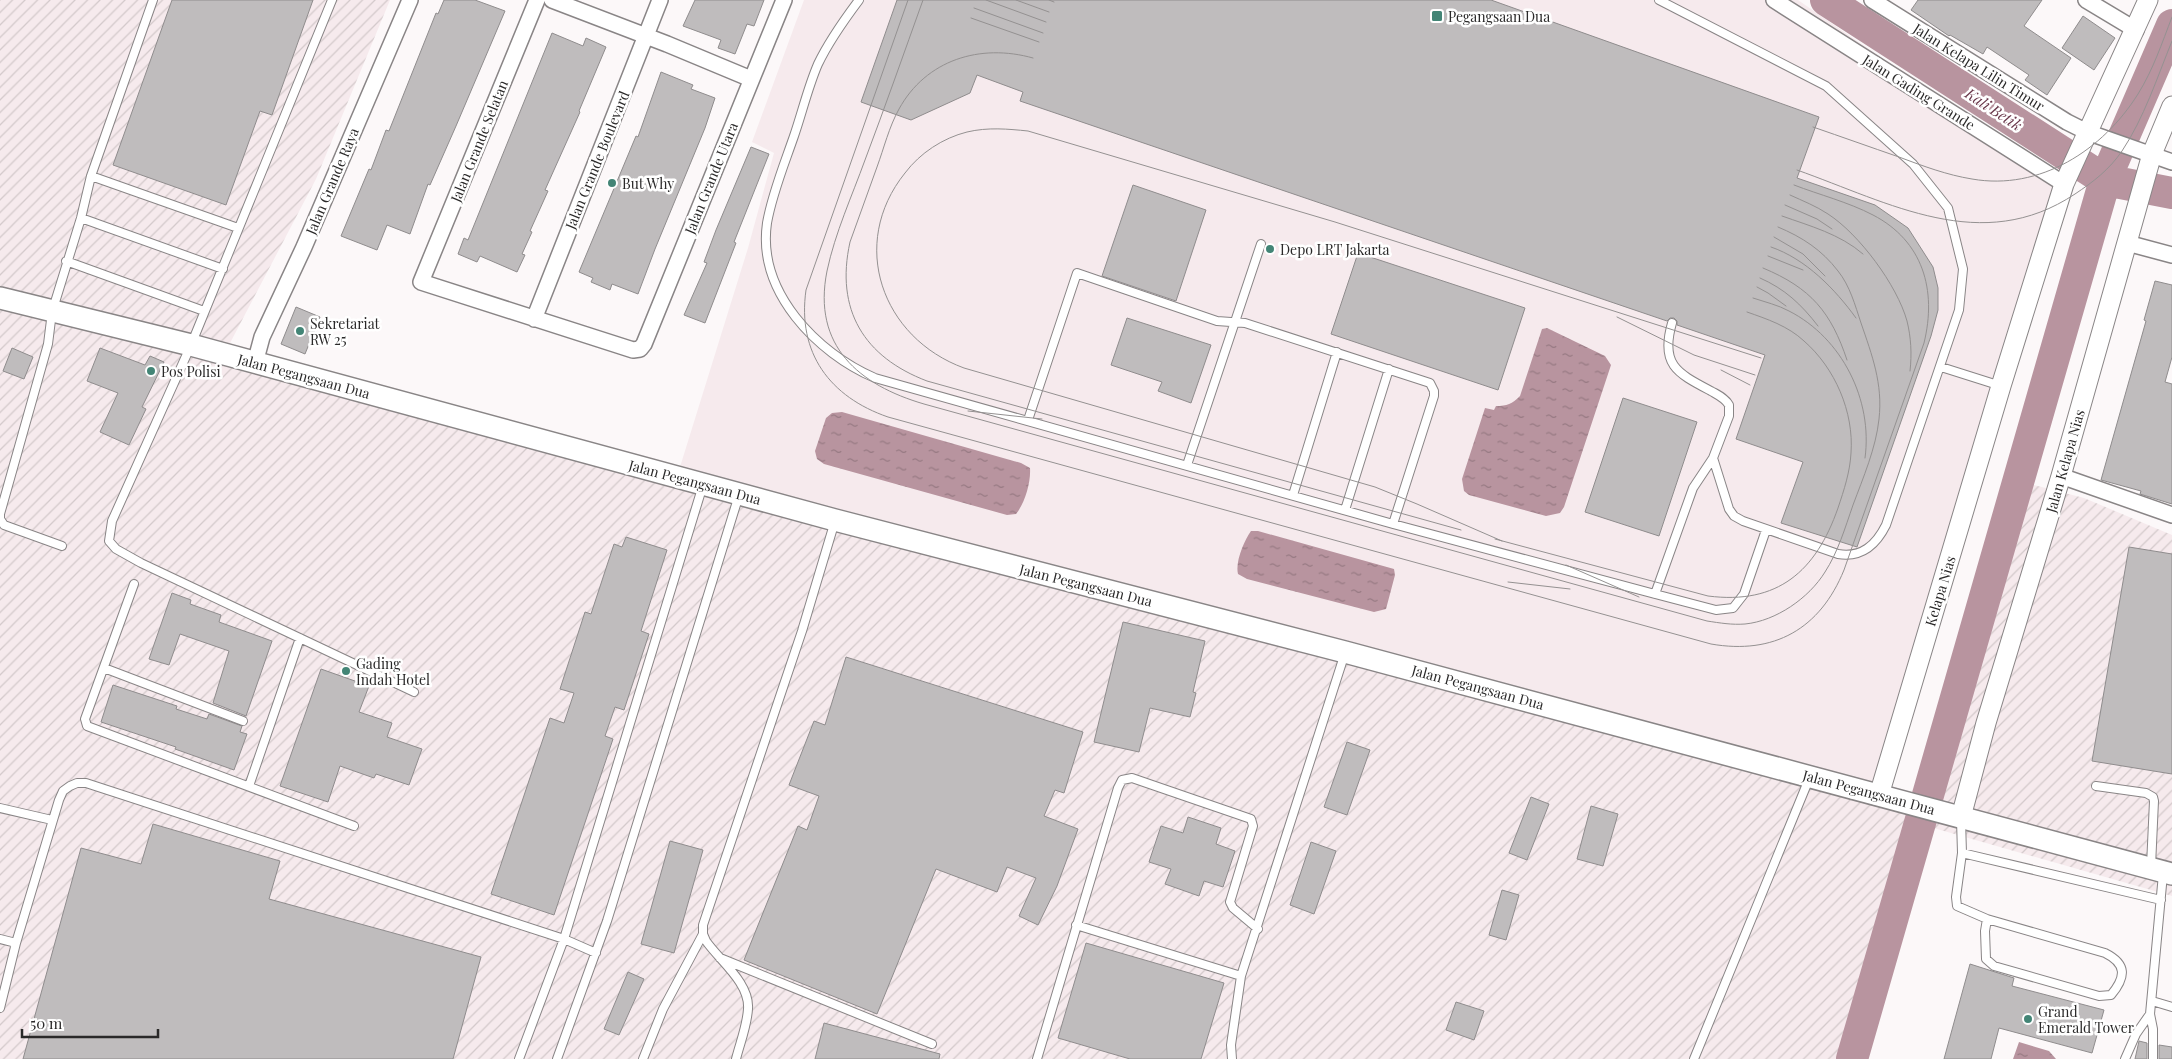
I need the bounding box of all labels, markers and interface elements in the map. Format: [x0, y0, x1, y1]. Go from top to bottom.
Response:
place label: Pegangsaan Dua [1448, 7, 1550, 26]
marker: Pegangsaan Dua [1430, 9, 1444, 23]
street label: Jalan Kelapa Lilin Timur [1909, 18, 2049, 116]
street label: Jalan Gading Grande [1859, 49, 1979, 134]
street label: Jalan Grande Selatan [445, 77, 512, 206]
water label: Kali Betik [1961, 83, 2026, 135]
street label: Jalan Grande Boulevard [560, 88, 633, 233]
street label: Jalan Grande Utara [680, 119, 742, 238]
street label: Jalan Grande Raya [301, 125, 363, 238]
place label: But Why [622, 174, 674, 193]
marker: But Why [606, 177, 618, 189]
place label: Depo LRT Jakarta [1280, 240, 1389, 259]
marker: Depo LRT Jakarta [1264, 243, 1276, 255]
place label: Sekretariat RW 25 [310, 314, 381, 349]
marker: Sekretariat RW 25 [294, 325, 306, 337]
street label: Jalan Pegangsaan Dua [235, 349, 372, 403]
place label: Pos Polisi [161, 362, 221, 381]
marker: Pos Polisi [145, 365, 157, 377]
street label: Jalan Kelapa Nias [2041, 407, 2089, 516]
street label: Jalan Pegangsaan Dua [626, 455, 763, 509]
street label: Kelapa Nias [1920, 553, 1960, 629]
street label: Jalan Pegangsaan Dua [1017, 559, 1154, 611]
place label: Gading Indah Hotel [356, 654, 430, 689]
street label: Jalan Pegangsaan Dua [1409, 660, 1546, 714]
marker: Gading Indah Hotel [340, 665, 352, 677]
street label: Jalan Pegangsaan Dua [1800, 765, 1937, 819]
place label: Grand Emerald Tower [2038, 1002, 2135, 1037]
scale bar [22, 1006, 159, 1038]
text: 50 m [30, 1013, 63, 1033]
marker: Grand Emerald Tower [2022, 1013, 2034, 1025]

